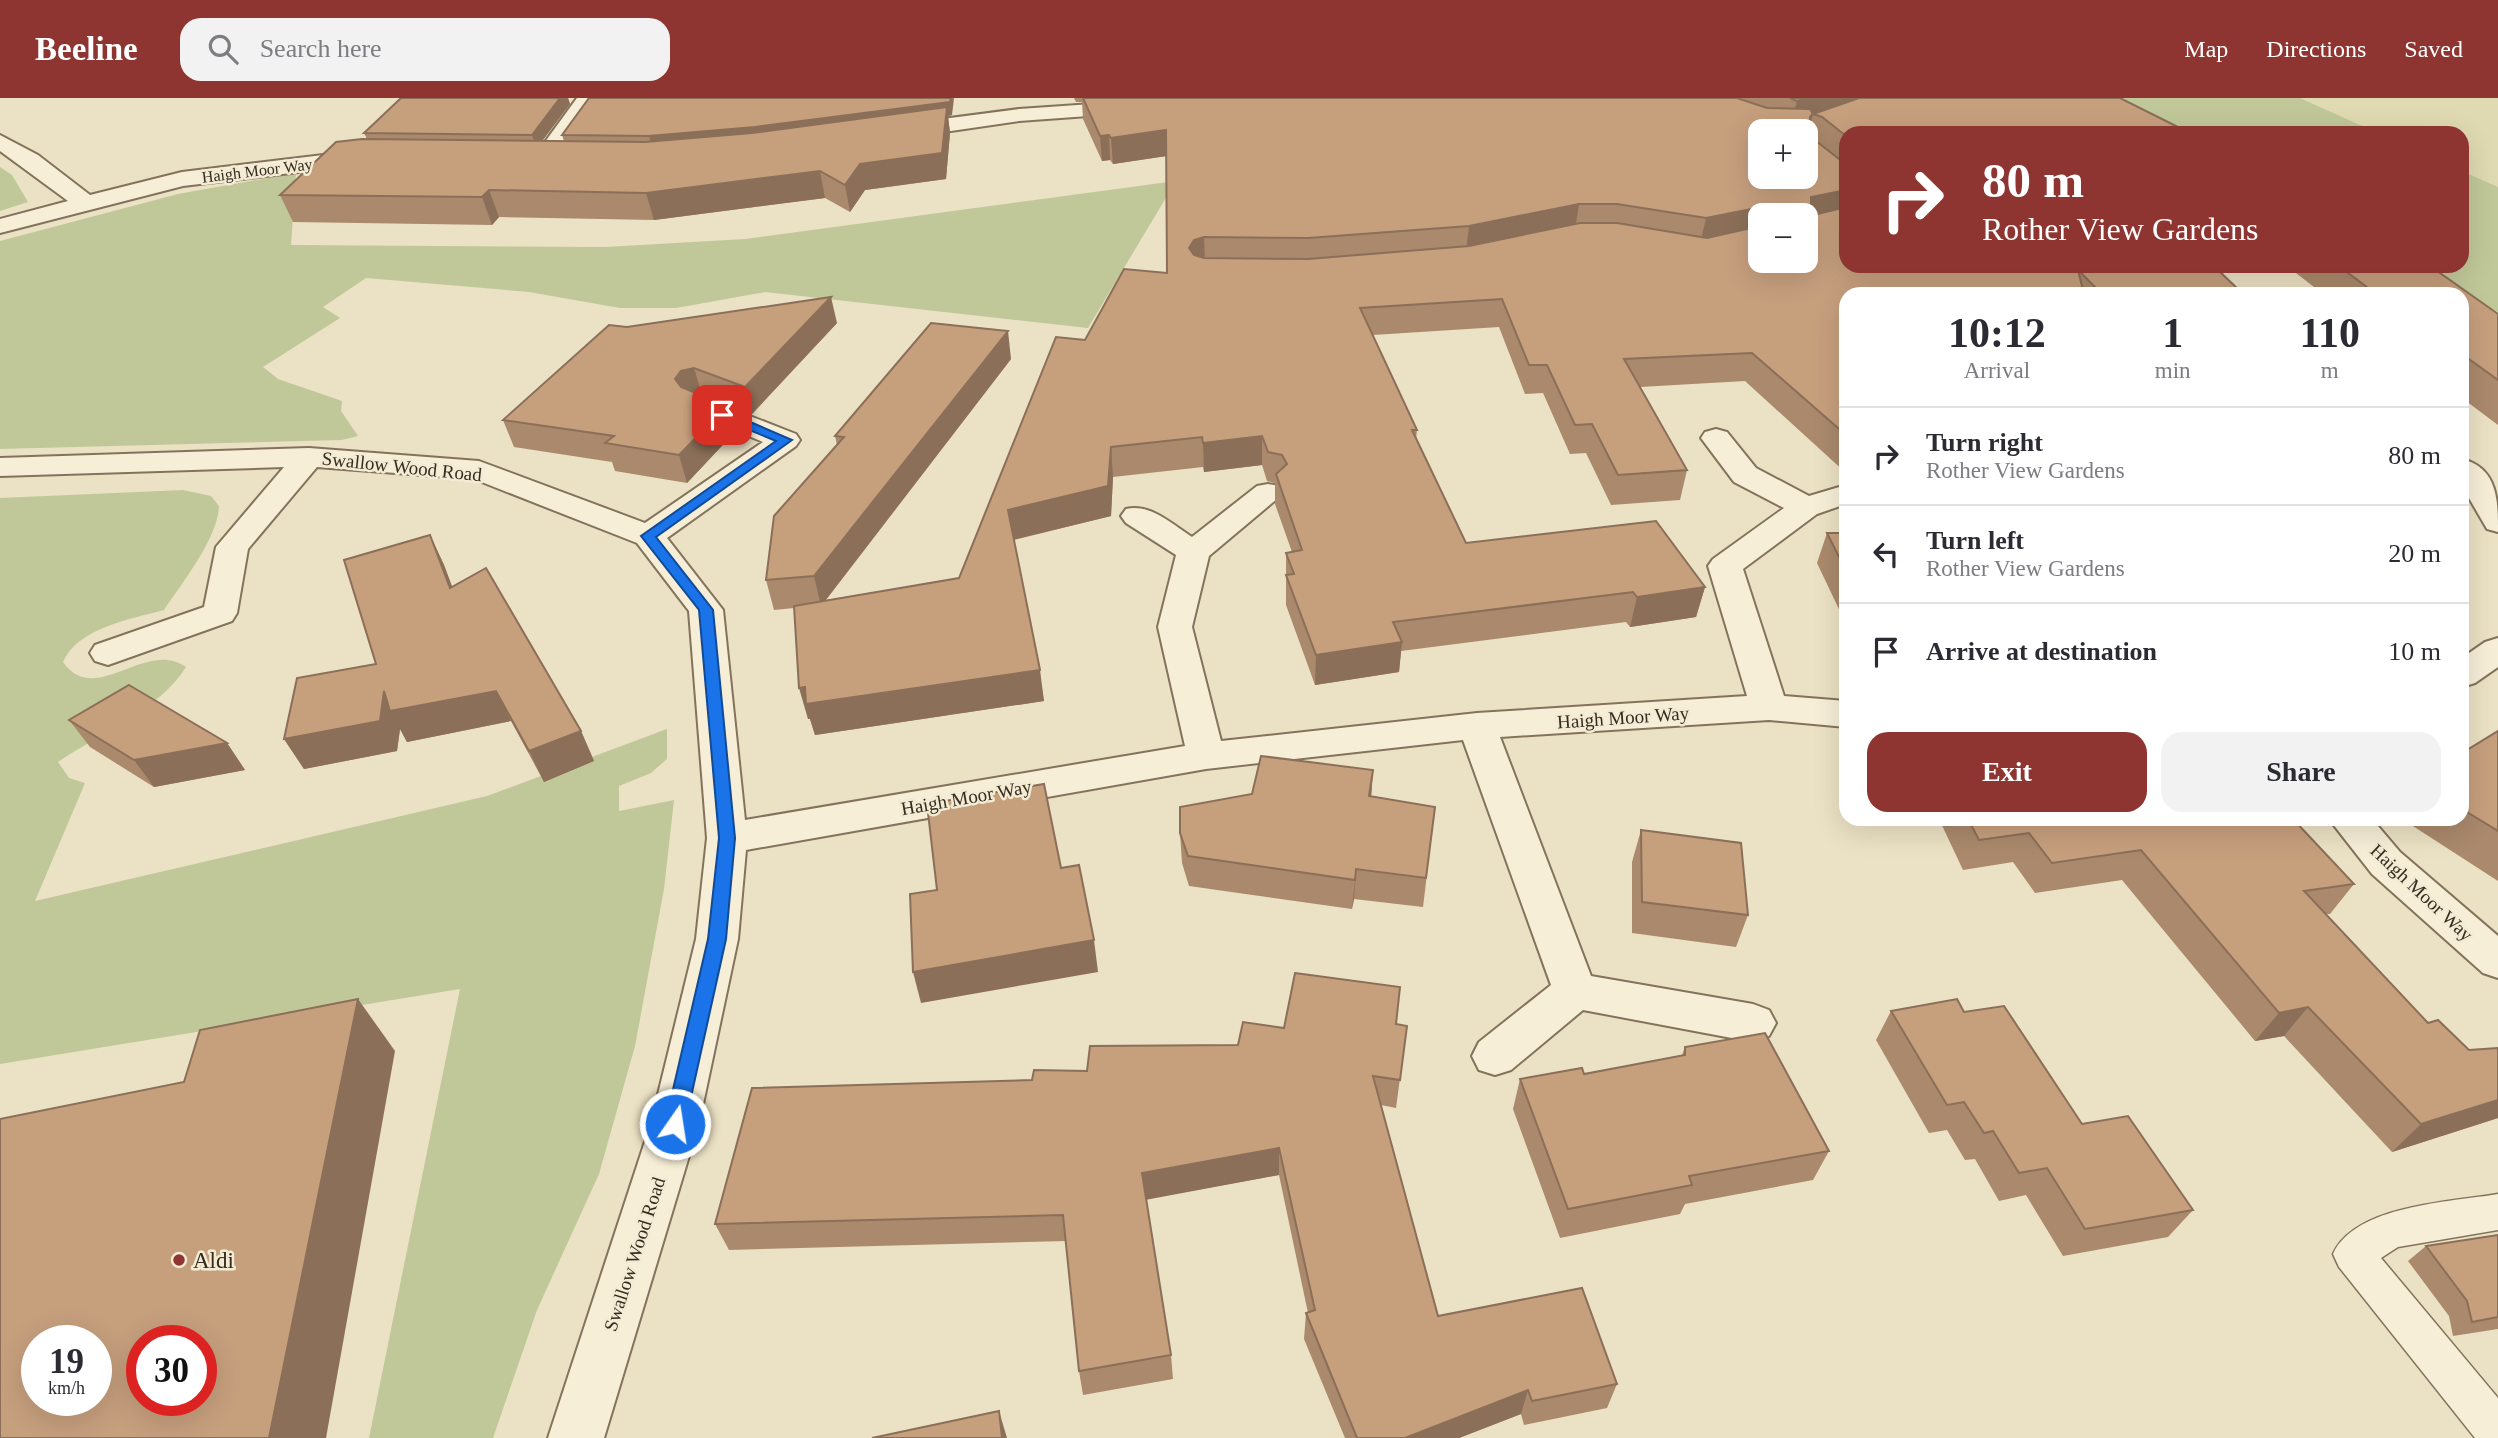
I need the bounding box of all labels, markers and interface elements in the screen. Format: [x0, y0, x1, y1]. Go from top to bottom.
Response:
search box [180, 18, 670, 81]
icon: search [204, 30, 242, 68]
text: Beeline [35, 31, 138, 67]
text: Search here [260, 34, 382, 63]
text: Map [2184, 36, 2228, 62]
text: Directions [2266, 36, 2366, 62]
text: Saved [2404, 36, 2463, 62]
map controls [1748, 119, 1818, 273]
button: + [1748, 119, 1818, 189]
text: 80 m [1982, 153, 2084, 208]
icon: right [1867, 154, 1958, 245]
street label: Haigh Moor Way [201, 155, 313, 187]
button: − [1748, 203, 1818, 273]
text: Rother View Gardens [1982, 211, 2259, 247]
text: 10:12 [1948, 310, 2046, 356]
text: 1 [2162, 310, 2183, 356]
text: 110 [2299, 310, 2360, 356]
text: Arrival [1964, 358, 2030, 383]
text: min [2155, 358, 2191, 383]
text: m [2321, 358, 2339, 383]
pin [692, 385, 752, 445]
icon: arrive [703, 396, 741, 434]
text: Turn right [1926, 428, 2043, 457]
icon: right [1867, 437, 1905, 475]
text: 80 m [2388, 441, 2441, 470]
street label: Swallow Wood Road [321, 448, 483, 485]
text: Rother View Gardens [1926, 458, 2125, 483]
text: Turn left [1926, 526, 2024, 555]
icon: left [1867, 535, 1905, 573]
text: 20 m [2388, 539, 2441, 568]
text: Rother View Gardens [1926, 556, 2125, 581]
icon: arrive [1867, 633, 1905, 671]
text: Arrive at destination [1926, 637, 2157, 666]
text: 10 m [2388, 637, 2441, 666]
street label: Haigh Moor Way [1556, 702, 1690, 733]
button: Exit [1867, 732, 2147, 812]
button: Share [2161, 732, 2441, 812]
street label: Haigh Moor Way [899, 776, 1033, 819]
street label: Haigh Moor Way [2366, 840, 2478, 945]
position arrow [638, 1087, 712, 1161]
street label: Swallow Wood Road [600, 1174, 669, 1334]
place label: Aldi [193, 1248, 234, 1273]
marker: Aldi [171, 1252, 187, 1268]
speed limit sign: 30 [126, 1325, 217, 1416]
text: 19 [49, 1342, 84, 1381]
text: km/h [48, 1378, 85, 1398]

